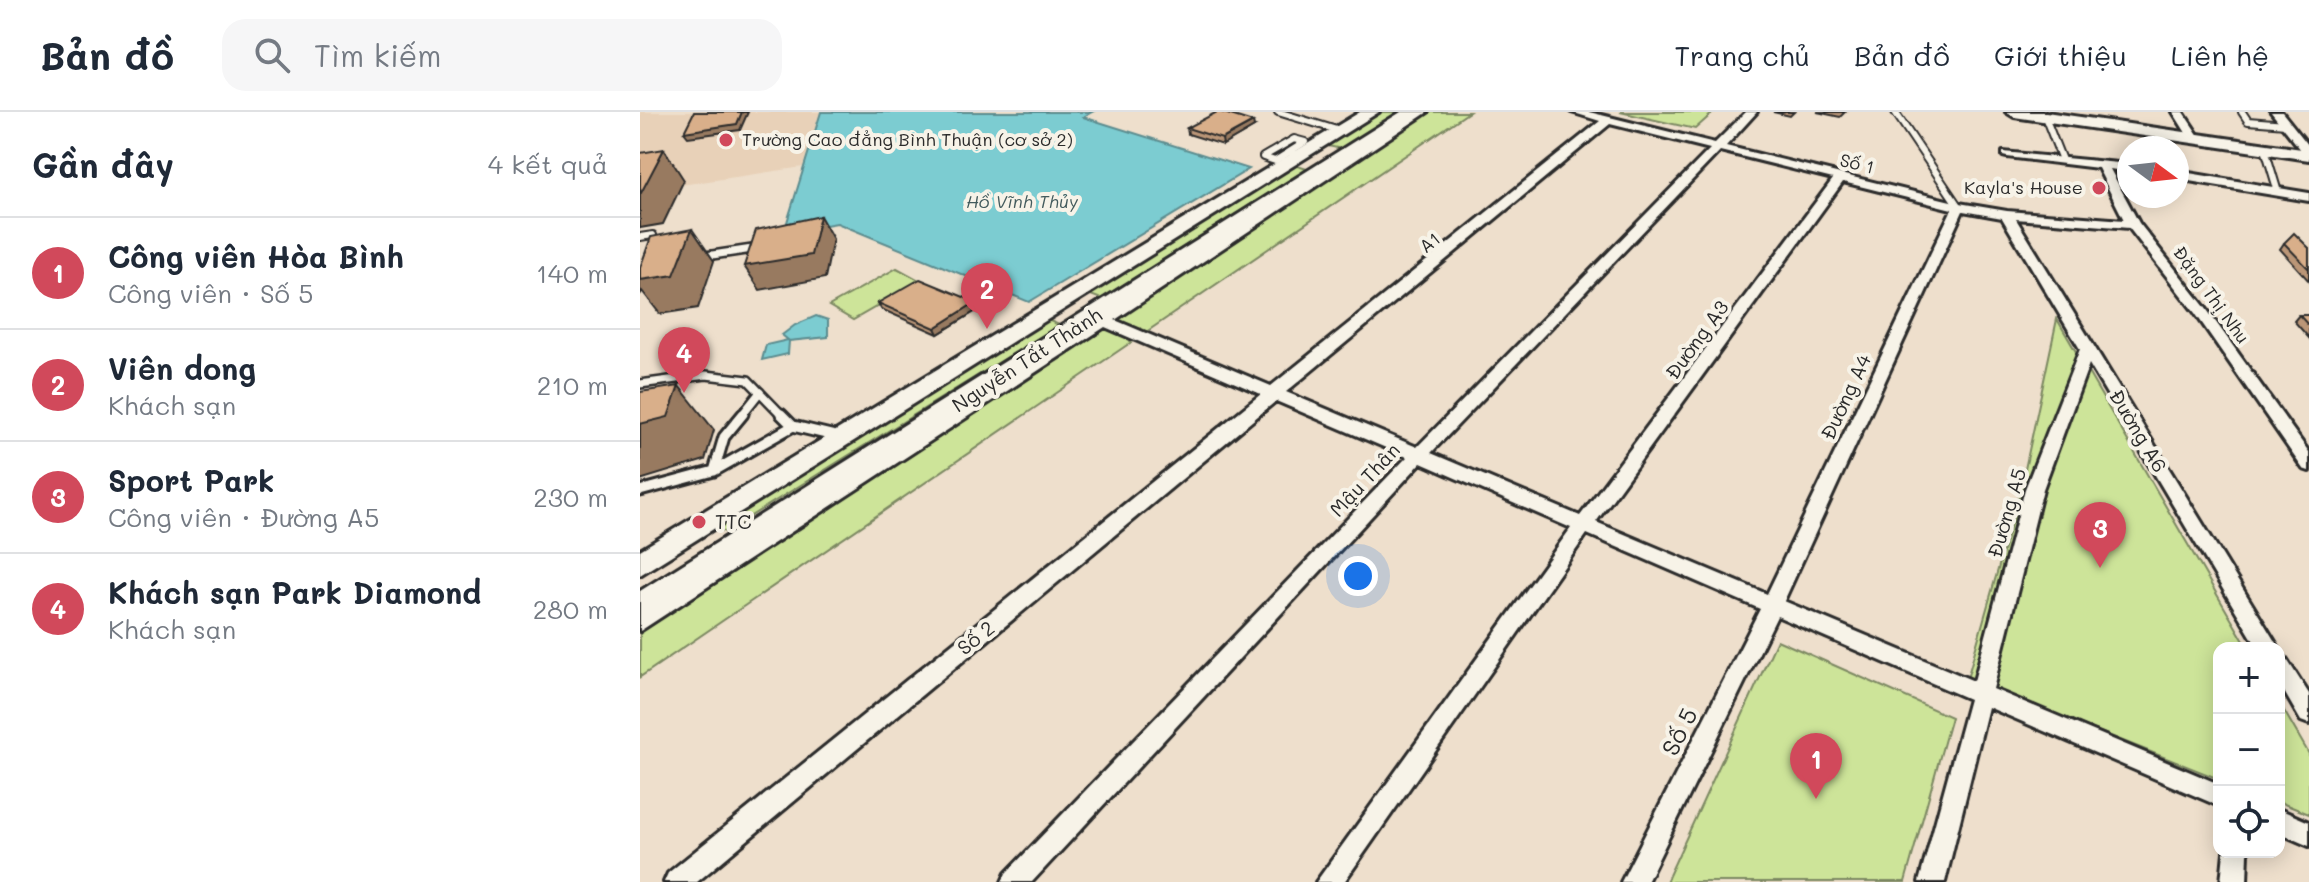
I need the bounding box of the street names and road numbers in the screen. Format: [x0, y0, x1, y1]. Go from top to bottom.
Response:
street label: Số 1 [1838, 147, 1877, 179]
street label: A1 [1414, 226, 1445, 258]
street label: Đặng Thị Nhu [2168, 241, 2255, 348]
street label: Đường A3 [1659, 295, 1734, 384]
street label: Nguyễn Tất Thành [947, 301, 1106, 417]
street label: Đường A4 [1814, 349, 1876, 444]
street label: Đường A6 [2104, 384, 2174, 477]
street label: Mậu Thân [1323, 437, 1405, 522]
street label: Đường A5 [1981, 465, 2031, 560]
street label: Số 2 [951, 614, 999, 660]
street label: Số 5 [1654, 702, 1704, 760]

